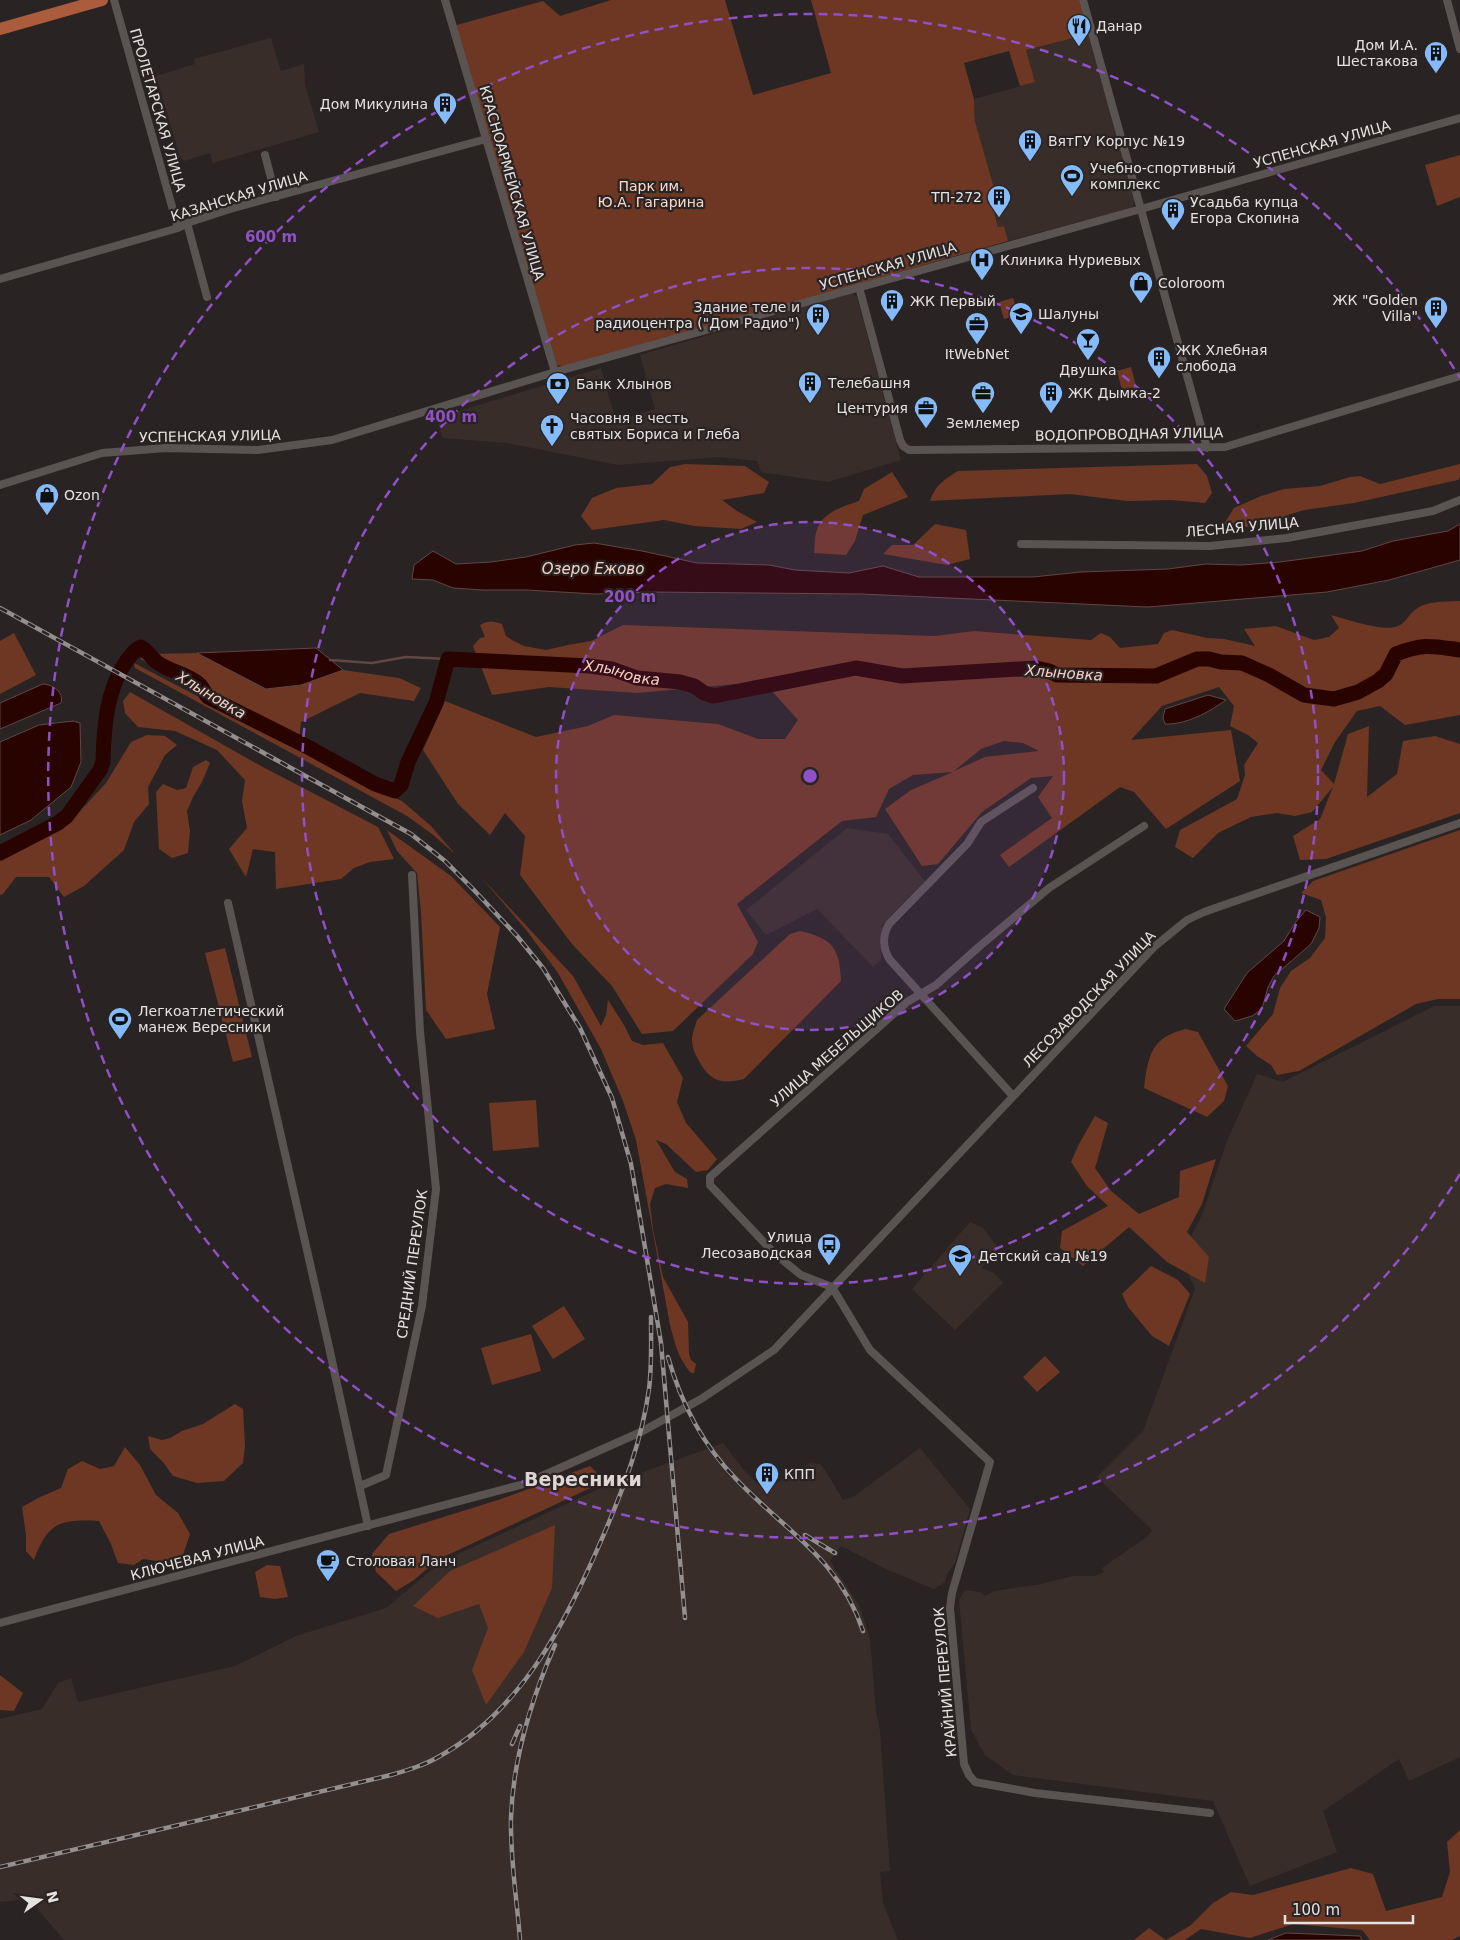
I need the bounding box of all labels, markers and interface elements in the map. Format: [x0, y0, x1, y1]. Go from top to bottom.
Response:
restaurant icon: Данар [1066, 13, 1092, 47]
place label: Данар [1096, 18, 1142, 34]
street label: ПРОЛЕТАРСКАЯ УЛИЦА [127, 26, 189, 194]
place label: Дом И.А. Шестакова [1336, 37, 1418, 69]
building icon: Дом И.А. Шестакова [1423, 40, 1449, 74]
street label: КРАСНОАРМЕЙСКАЯ УЛИЦА [476, 83, 549, 283]
building icon: Дом Микулина [432, 91, 458, 125]
place label: Дом Микулина [320, 96, 428, 112]
street label: УСПЕНСКАЯ УЛИЦА [1252, 117, 1393, 171]
building icon: ВятГУ Корпус №19 [1017, 128, 1043, 162]
place label: ВятГУ Корпус №19 [1048, 133, 1185, 149]
place label: Учебно-спортивный комплекс [1090, 160, 1236, 192]
sports icon: Учебно-спортивный комплекс [1059, 163, 1085, 197]
street label: КАЗАНСКАЯ УЛИЦА [169, 167, 310, 224]
park label: Парк им. Ю.А. Гагарина [598, 178, 704, 210]
building icon: ТП-272 [986, 184, 1012, 218]
place label: ТП-272 [930, 189, 982, 205]
place label: Усадьба купца Егора Скопина [1190, 194, 1299, 226]
building icon: Усадьба купца Егора Скопина [1160, 197, 1186, 231]
text: 600 m [245, 228, 297, 246]
street label: УСПЕНСКАЯ УЛИЦА [818, 239, 959, 293]
hospital icon: Клиника Нуриевых [969, 247, 995, 281]
place label: Клиника Нуриевых [1000, 252, 1141, 268]
shop icon: Coloroom [1128, 270, 1154, 304]
place label: Coloroom [1158, 275, 1225, 291]
building icon: ЖК Первый [879, 288, 905, 322]
place label: ЖК "Golden Villa" [1332, 292, 1418, 324]
place label: ЖК Первый [910, 293, 996, 309]
building icon: ЖК "Golden Villa" [1423, 295, 1449, 329]
place label: Здание теле и радиоцентра ("Дом Радио") [595, 299, 800, 331]
school or university icon: Шалуны [1008, 301, 1034, 335]
building icon: Здание теле и радиоцентра ("Дом Радио") [805, 302, 831, 336]
place label: Шалуны [1038, 306, 1099, 322]
office icon: ItWebNet [964, 311, 990, 345]
bar icon: Двушка [1075, 327, 1101, 361]
place label: ЖК Хлебная слобода [1176, 342, 1267, 374]
building icon: ЖК Хлебная слобода [1146, 345, 1172, 379]
place label: ItWebNet [945, 346, 1010, 362]
place label: Двушка [1059, 362, 1117, 378]
building icon: Телебашня [797, 370, 823, 404]
bank icon: Банк Хлынов [545, 371, 571, 405]
place label: Телебашня [827, 375, 910, 391]
place label: Банк Хлынов [576, 376, 672, 392]
office icon: Землемер [970, 380, 996, 414]
building icon: ЖК Дымка-2 [1038, 380, 1064, 414]
place label: ЖК Дымка-2 [1068, 385, 1161, 401]
office icon: Центурия [913, 395, 939, 429]
place label: Центурия [837, 400, 908, 416]
text: 400 m [425, 408, 477, 426]
place label: Часовня в честь святых Бориса и Глеба [570, 410, 740, 442]
church icon: Часовня в честь святых Бориса и Глеба [539, 413, 565, 447]
place label: Землемер [946, 415, 1020, 431]
street label: ВОДОПРОВОДНАЯ УЛИЦА [1035, 424, 1224, 444]
street label: УСПЕНСКАЯ УЛИЦА [139, 427, 281, 445]
shop icon: Ozon [34, 482, 60, 516]
place label: Ozon [64, 487, 100, 503]
street label: ЛЕСНАЯ УЛИЦА [1185, 514, 1300, 540]
water label: Озеро Ежово [542, 560, 644, 578]
text: 200 m [604, 588, 656, 606]
water label: Хлыновка [582, 657, 661, 689]
water label: Хлыновка [1024, 661, 1103, 685]
water label: Хлыновка [172, 667, 249, 723]
centre of rings [801, 767, 819, 785]
street label: ЛЕСОЗАВОДСКАЯ УЛИЦА [1019, 927, 1159, 1071]
street label: УЛИЦА МЕБЕЛЬЩИКОВ [767, 986, 907, 1110]
place label: Легкоатлетический манеж Вересники [138, 1003, 284, 1035]
sports icon: Легкоатлетический манеж Вересники [107, 1006, 133, 1040]
street label: СРЕДНИЙ ПЕРЕУЛОК [393, 1188, 430, 1340]
place label: Улица Лесозаводская [701, 1229, 812, 1261]
bus stop icon: Улица Лесозаводская [816, 1232, 842, 1266]
school or university icon: Детский сад №19 [947, 1243, 973, 1277]
place label: Детский сад №19 [978, 1248, 1107, 1264]
building icon: КПП [754, 1461, 780, 1495]
place label: КПП [784, 1466, 815, 1482]
district label: Вересники [524, 1468, 642, 1490]
street label: КЛЮЧЕВАЯ УЛИЦА [129, 1532, 266, 1584]
cafe icon: Столовая Ланч [315, 1548, 341, 1582]
place label: Столовая Ланч [346, 1553, 456, 1569]
street label: КРАЙНИЙ ПЕРЕУЛОК [929, 1606, 960, 1758]
north arrow [15, 1875, 65, 1925]
text: N [43, 1889, 62, 1904]
scale bar [1285, 1892, 1412, 1924]
text: 100 m [1292, 1901, 1340, 1919]

